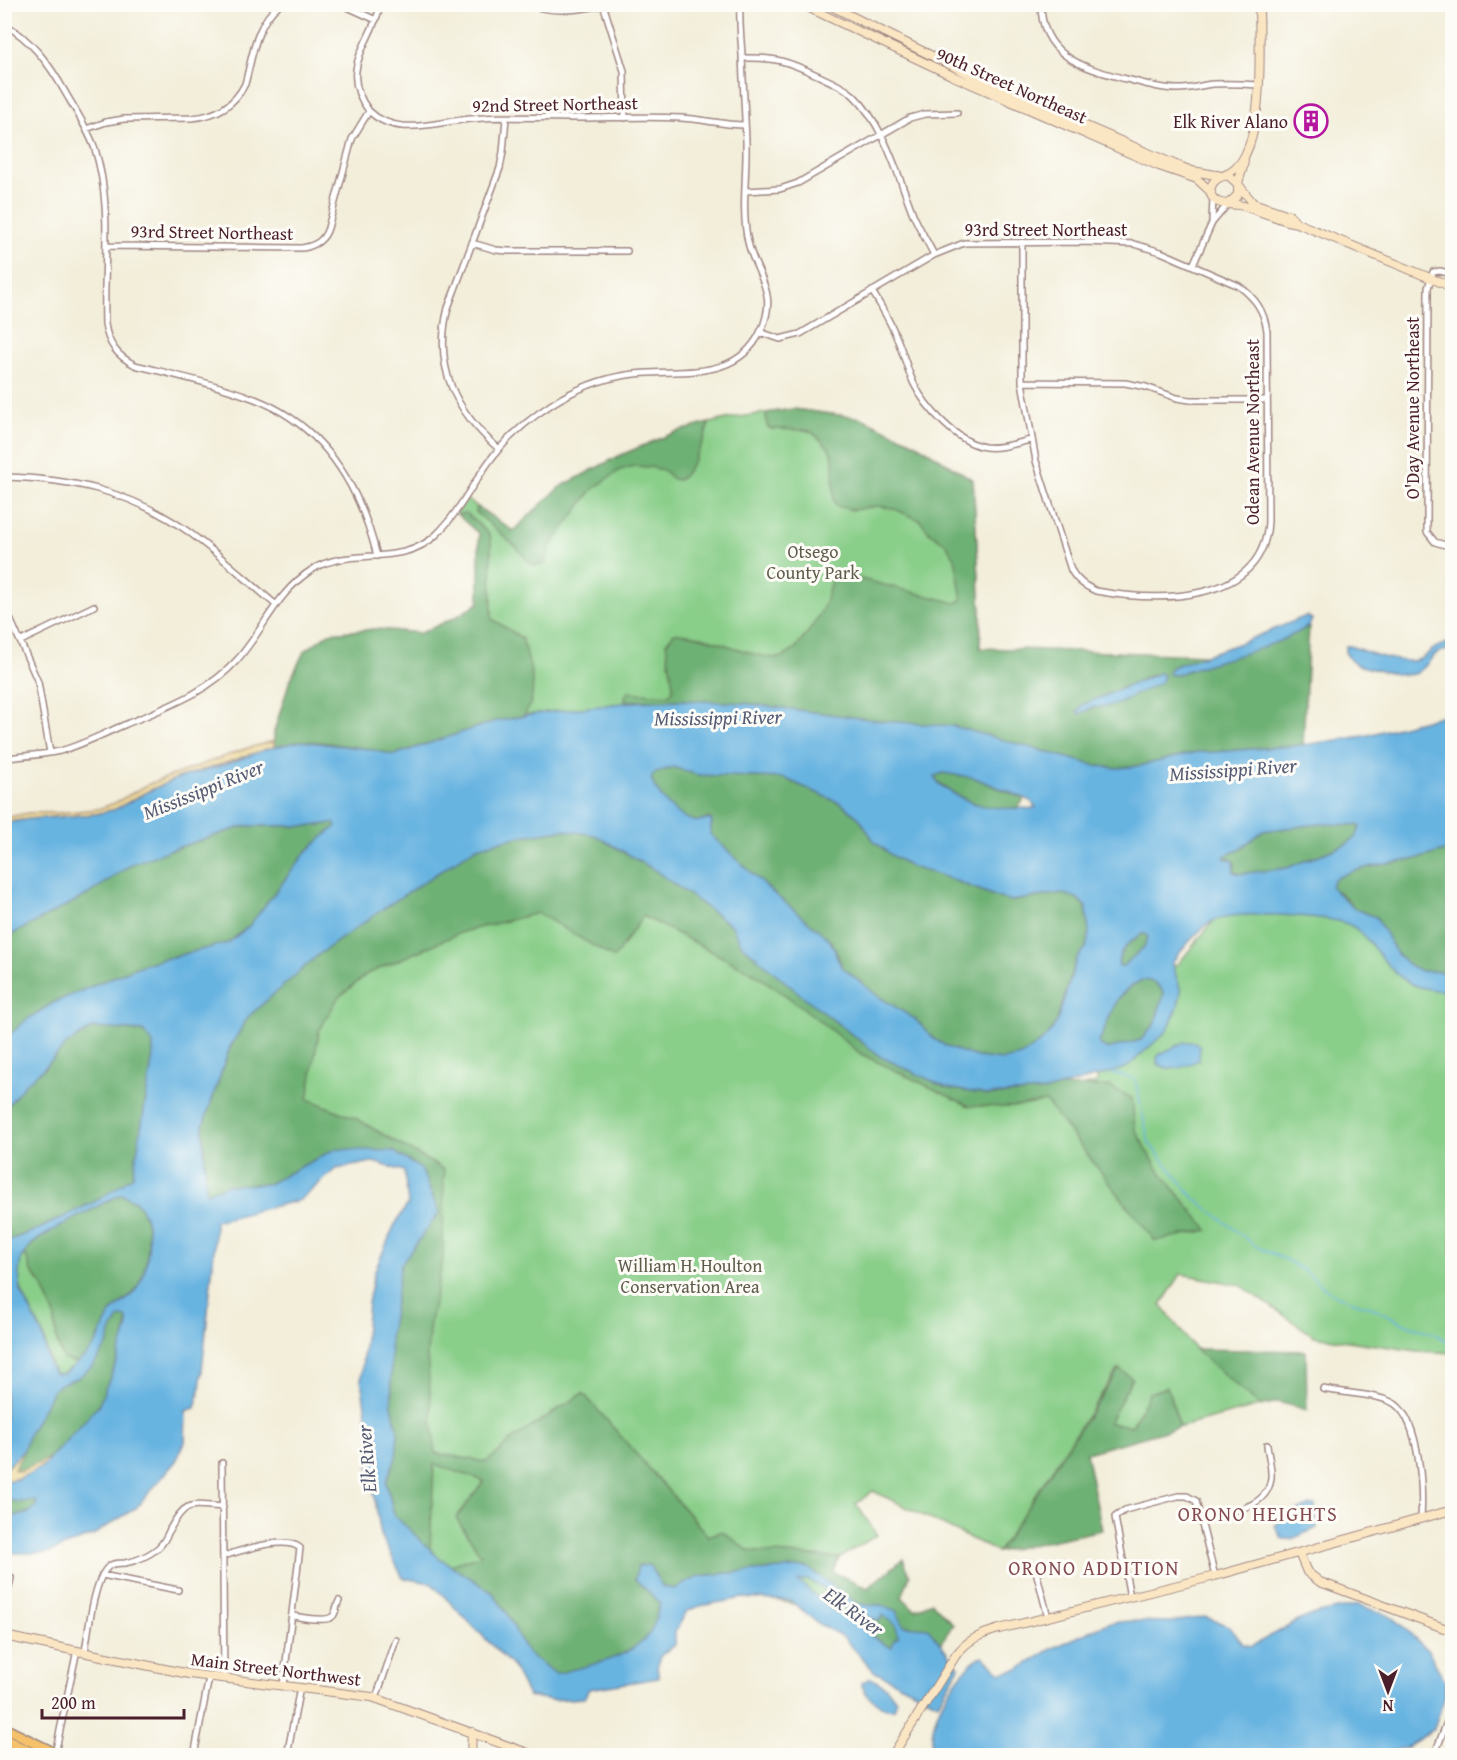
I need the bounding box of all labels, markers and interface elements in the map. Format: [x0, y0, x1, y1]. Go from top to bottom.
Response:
street label: 90th Street Northeast [932, 40, 1092, 131]
street label: 92nd Street Northeast [472, 89, 639, 119]
building icon: Elk River Alano [1293, 103, 1329, 139]
place label: Elk River Alano [1173, 108, 1288, 135]
street label: 93rd Street Northeast [965, 216, 1128, 243]
street label: 93rd Street Northeast [130, 217, 294, 247]
street label: O'Day Avenue Northeast [1399, 316, 1426, 499]
street label: Odean Avenue Northeast [1239, 338, 1266, 525]
park label: Otsego County Park [767, 538, 860, 586]
water label: Mississippi River [654, 701, 783, 733]
water label: Mississippi River [1168, 750, 1298, 788]
water label: Mississippi River [138, 751, 268, 826]
park label: William H. Houlton Conservation Area [618, 1252, 762, 1300]
water label: Elk River [349, 1423, 383, 1495]
district label: ORONO HEIGHTS [1178, 1499, 1338, 1528]
district label: ORONO ADDITION [1008, 1553, 1180, 1582]
water label: Elk River [817, 1579, 890, 1643]
street label: Main Street Northwest [189, 1645, 363, 1693]
north arrow [1358, 1661, 1418, 1721]
scale bar [42, 1682, 184, 1720]
text: 200 m [51, 1689, 96, 1716]
text: N [1382, 1694, 1393, 1718]

